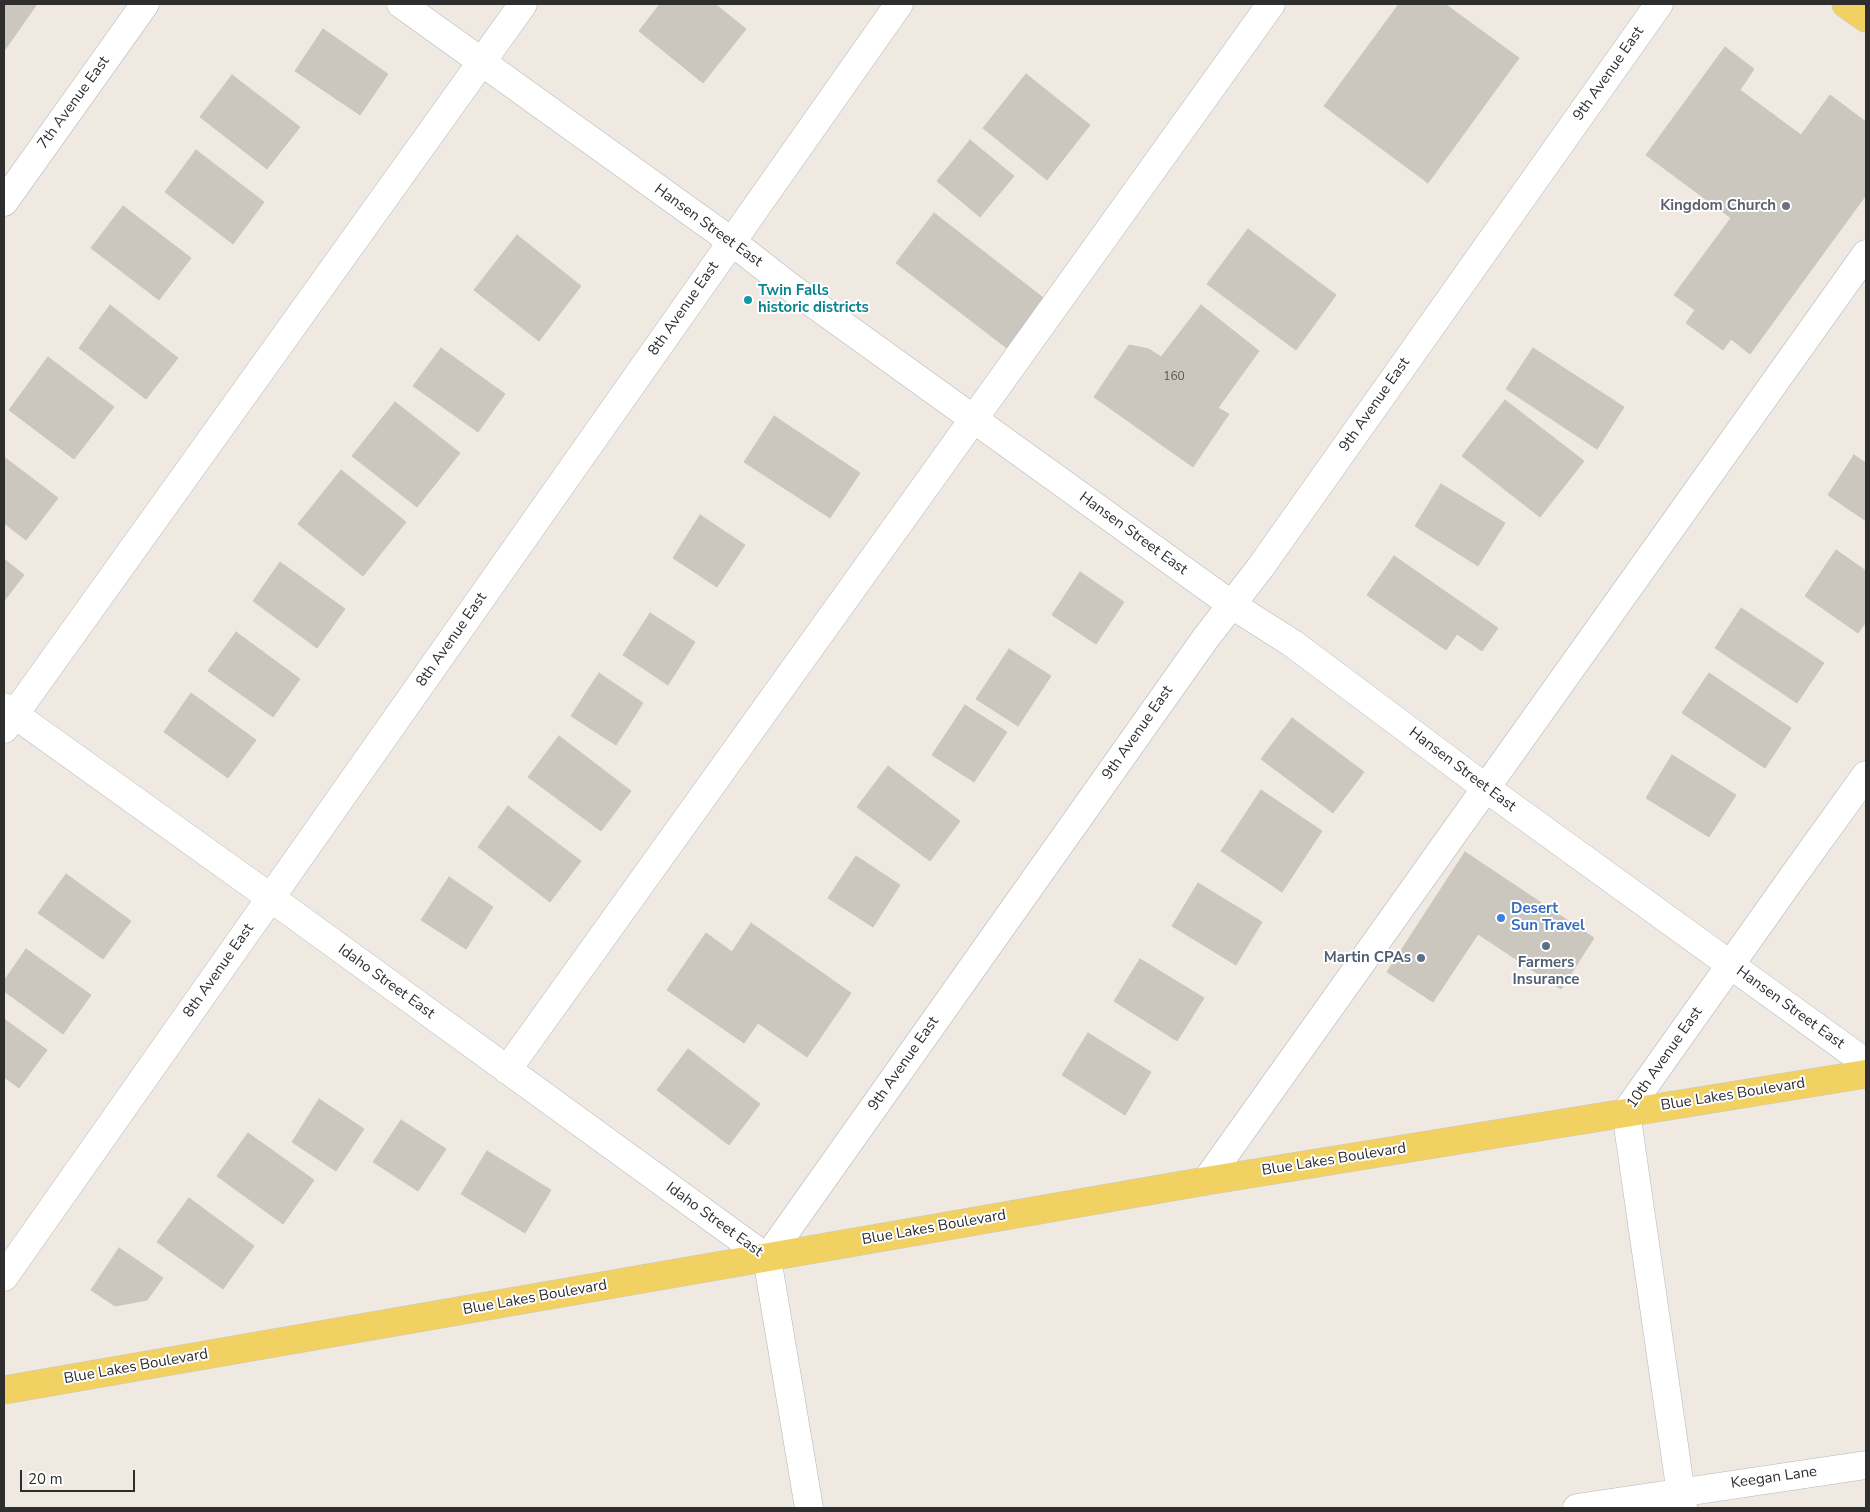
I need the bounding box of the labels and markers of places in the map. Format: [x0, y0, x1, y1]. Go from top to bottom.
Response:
place label: Kingdom Church [1660, 197, 1776, 215]
marker: Kingdom Church [1780, 200, 1792, 212]
place label: Twin Falls historic districts [758, 282, 869, 317]
marker: Twin Falls historic districts [742, 294, 754, 306]
place label: Desert Sun Travel [1511, 900, 1585, 935]
marker: Desert Sun Travel [1495, 912, 1507, 924]
marker: Farmers Insurance [1540, 940, 1552, 952]
place label: Martin CPAs [1324, 949, 1411, 967]
marker: Martin CPAs [1415, 952, 1427, 964]
place label: Farmers Insurance [1513, 954, 1579, 989]

